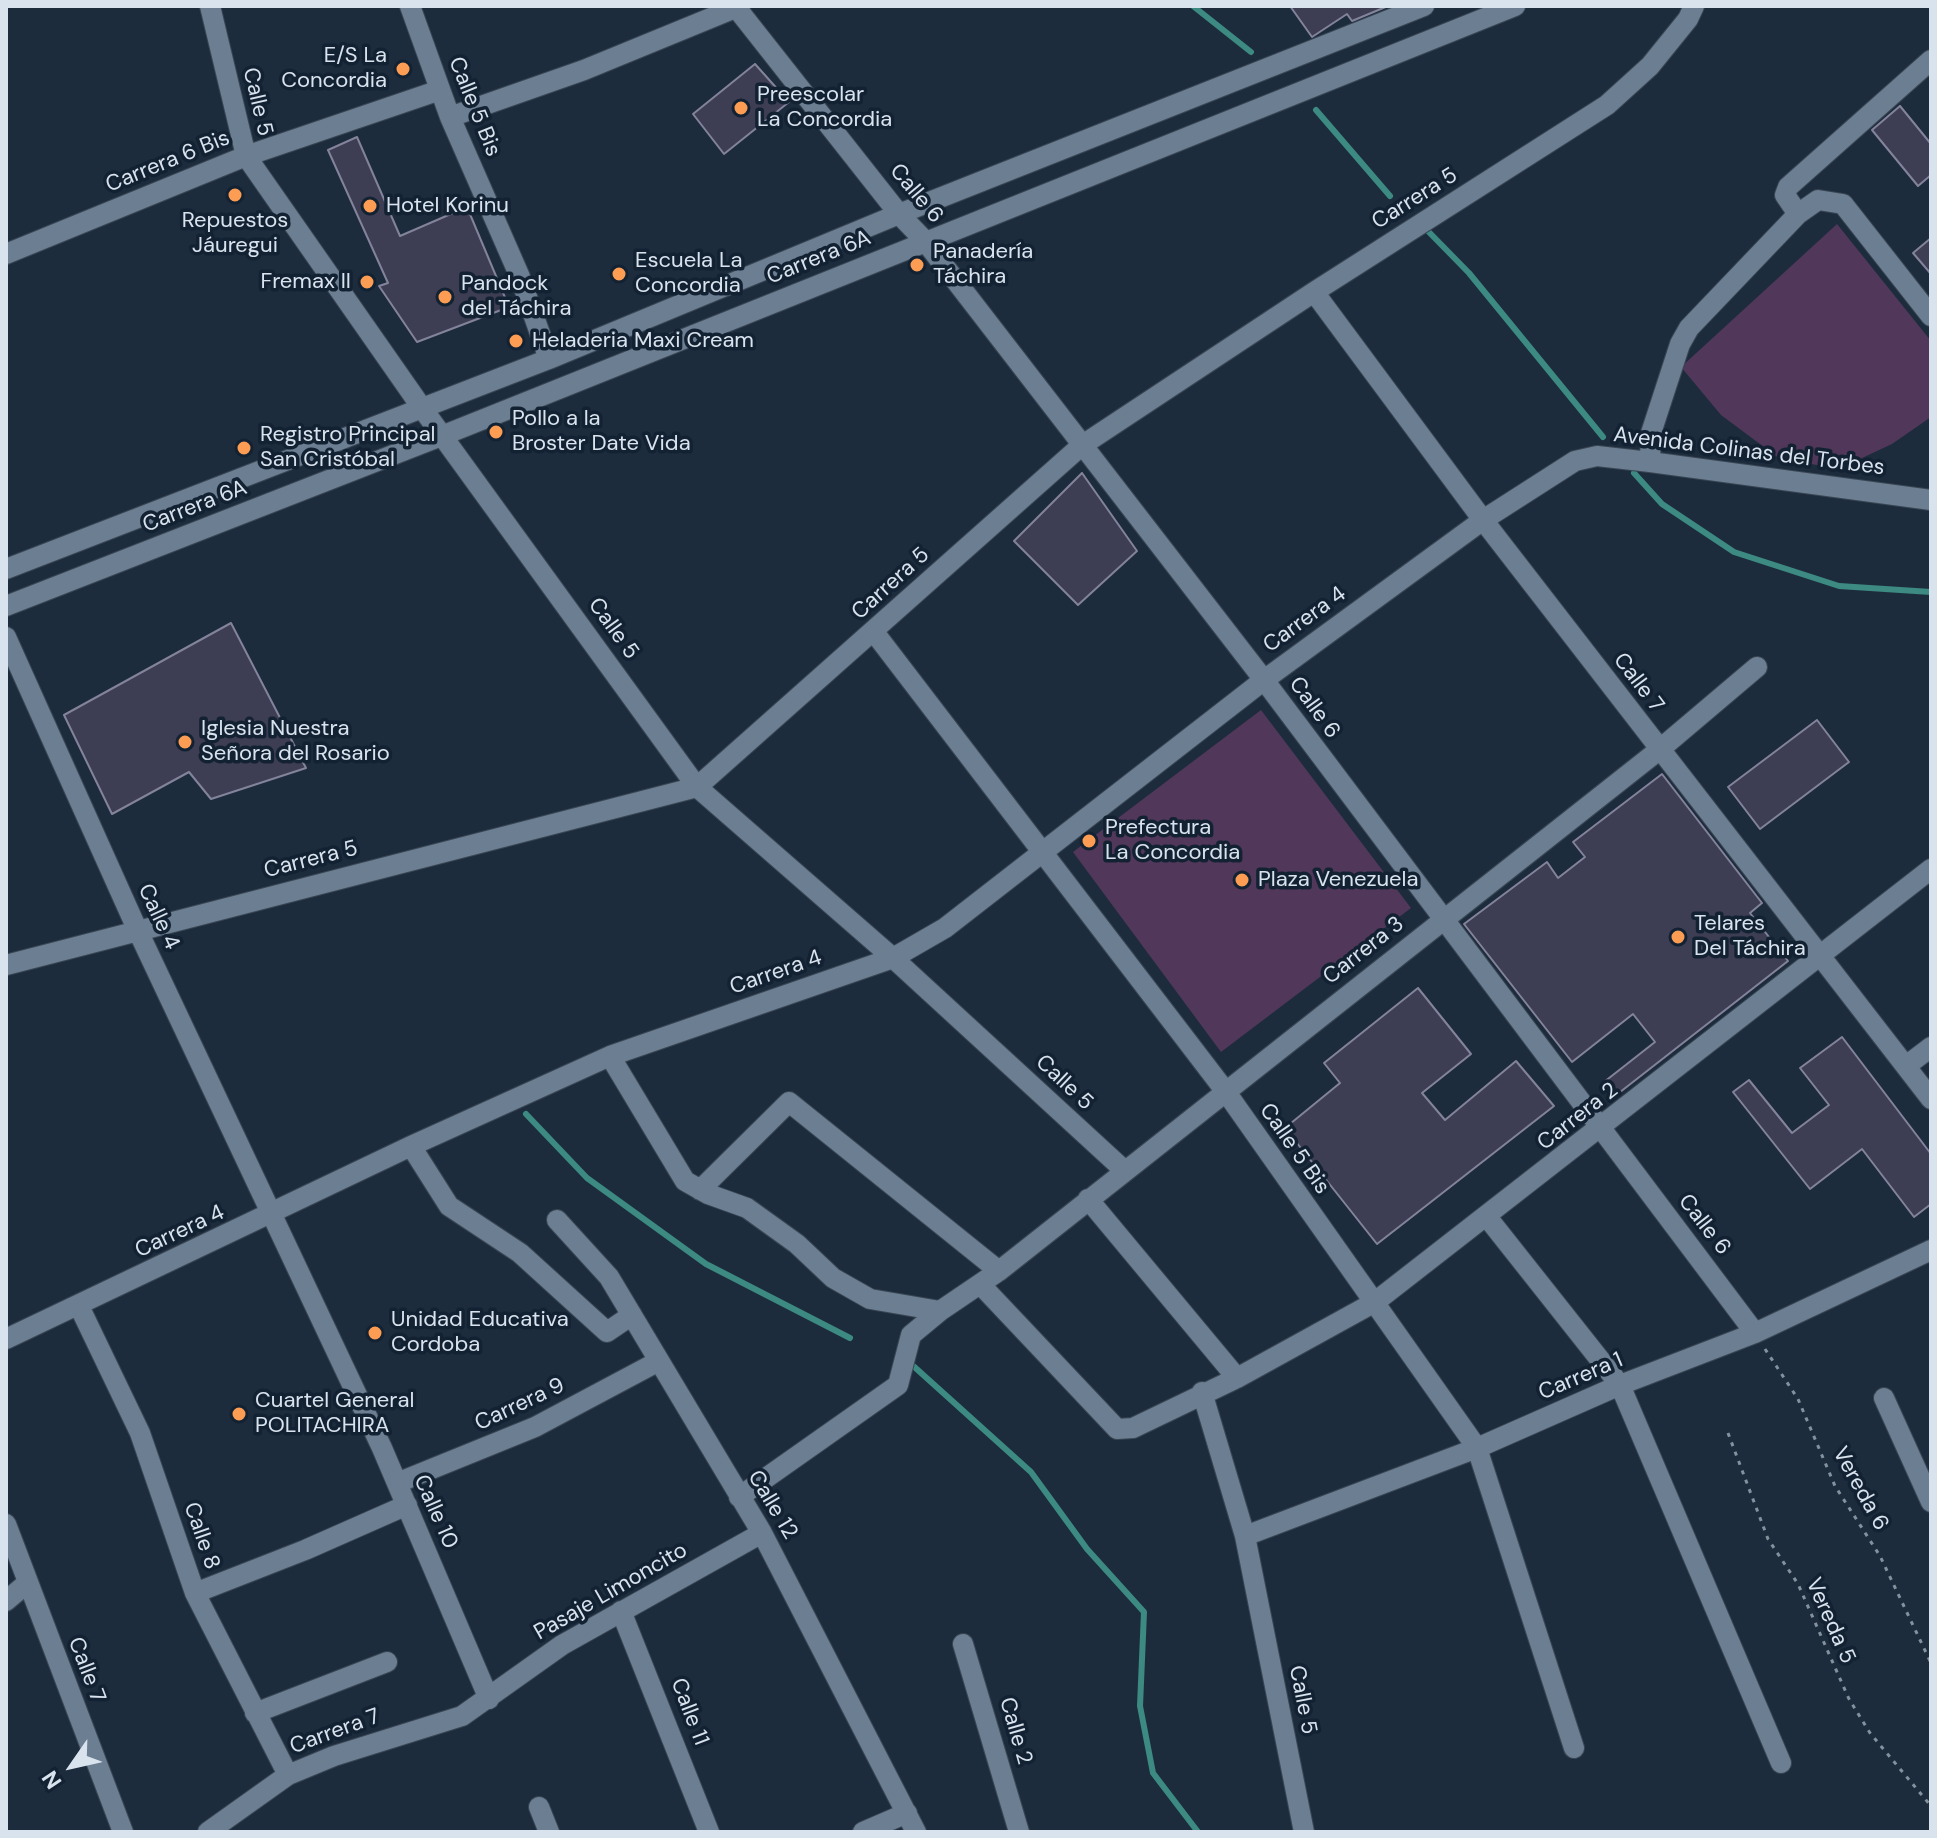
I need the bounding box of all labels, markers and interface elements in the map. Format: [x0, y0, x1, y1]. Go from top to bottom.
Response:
place label: E/S La Concordia [281, 43, 387, 94]
street label: Calle 5 Bis [442, 53, 506, 161]
marker: E/S La Concordia [394, 60, 412, 78]
street label: Calle 5 [236, 65, 278, 139]
place label: Preescolar La Concordia [757, 82, 892, 134]
marker: Preescolar La Concordia [732, 99, 750, 117]
street label: Carrera 6 Bis [102, 125, 234, 199]
street label: Calle 6 [883, 159, 949, 229]
street label: Carrera 5 [1368, 163, 1462, 235]
marker: Repuestos Jáuregui [226, 186, 244, 204]
place label: Hotel Korinu [386, 193, 509, 219]
marker: Hotel Korinu [361, 197, 379, 215]
place label: Repuestos Jáuregui [182, 208, 288, 260]
street label: Carrera 6A [763, 225, 875, 291]
place label: Panadería Táchira [933, 239, 1033, 290]
place label: Escuela La Concordia [635, 248, 742, 300]
marker: Panadería Táchira [908, 256, 926, 274]
marker: Escuela La Concordia [610, 265, 628, 283]
place label: Fremax II [260, 269, 351, 295]
place label: Pandock del Táchira [461, 271, 571, 322]
marker: Fremax II [358, 273, 376, 291]
marker: Pandock del Táchira [436, 288, 454, 306]
place label: Heladeria Maxi Cream [532, 328, 754, 354]
marker: Heladeria Maxi Cream [507, 332, 525, 350]
place label: Pollo a la Broster Date Vida [512, 406, 691, 458]
place label: Registro Principal San Cristóbal [260, 422, 436, 474]
street label: Avenida Colinas del Torbes [1612, 422, 1886, 482]
marker: Pollo a la Broster Date Vida [487, 423, 505, 441]
marker: Registro Principal San Cristóbal [235, 439, 253, 457]
street label: Carrera 6A [139, 475, 251, 539]
street label: Carrera 5 [847, 542, 935, 626]
street label: Carrera 4 [1259, 581, 1351, 659]
street label: Calle 5 [582, 593, 644, 665]
street label: Calle 7 [1607, 648, 1669, 718]
street label: Calle 6 [1283, 672, 1345, 744]
place label: Iglesia Nuestra Señora del Rosario [201, 716, 390, 768]
marker: Iglesia Nuestra Señora del Rosario [176, 733, 194, 751]
place label: Prefectura La Concordia [1105, 815, 1240, 866]
marker: Prefectura La Concordia [1080, 832, 1098, 850]
street label: Carrera 5 [261, 836, 361, 884]
place label: Plaza Venezuela [1258, 867, 1418, 893]
marker: Plaza Venezuela [1233, 871, 1251, 889]
street label: Calle 4 [131, 880, 185, 954]
street label: Carrera 3 [1318, 911, 1410, 991]
place label: Telares Del Táchira [1694, 911, 1806, 962]
marker: Telares Del Táchira [1669, 928, 1687, 946]
street label: Carrera 4 [727, 945, 825, 1001]
street label: Calle 5 [1030, 1050, 1098, 1116]
street label: Carrera 2 [1533, 1077, 1623, 1157]
street label: Calle 5 Bis [1253, 1099, 1335, 1199]
street label: Calle 6 [1672, 1189, 1736, 1261]
street label: Carrera 4 [131, 1200, 229, 1264]
place label: Unidad Educativa Cordoba [391, 1307, 569, 1358]
marker: Unidad Educativa Cordoba [366, 1324, 384, 1342]
street label: Carrera 1 [1535, 1347, 1627, 1407]
street label: Carrera 9 [471, 1373, 569, 1437]
place label: Cuartel General POLITACHIRA [255, 1388, 414, 1440]
marker: Cuartel General POLITACHIRA [230, 1405, 248, 1423]
street label: Vereda 6 [1826, 1443, 1894, 1535]
street label: Calle 12 [741, 1466, 803, 1544]
street label: Calle 10 [407, 1471, 463, 1553]
street label: Calle 8 [177, 1499, 225, 1573]
street label: Pasaje Limoncito [530, 1537, 692, 1647]
street label: Vereda 5 [1799, 1574, 1861, 1668]
street label: Calle 7 [62, 1634, 110, 1706]
street label: Calle 5 [1282, 1663, 1322, 1737]
street label: Calle 11 [664, 1675, 714, 1749]
street label: Calle 2 [993, 1694, 1037, 1768]
street label: Carrera 7 [286, 1704, 384, 1760]
north arrow [32, 1726, 112, 1806]
text: N [35, 1765, 68, 1794]

